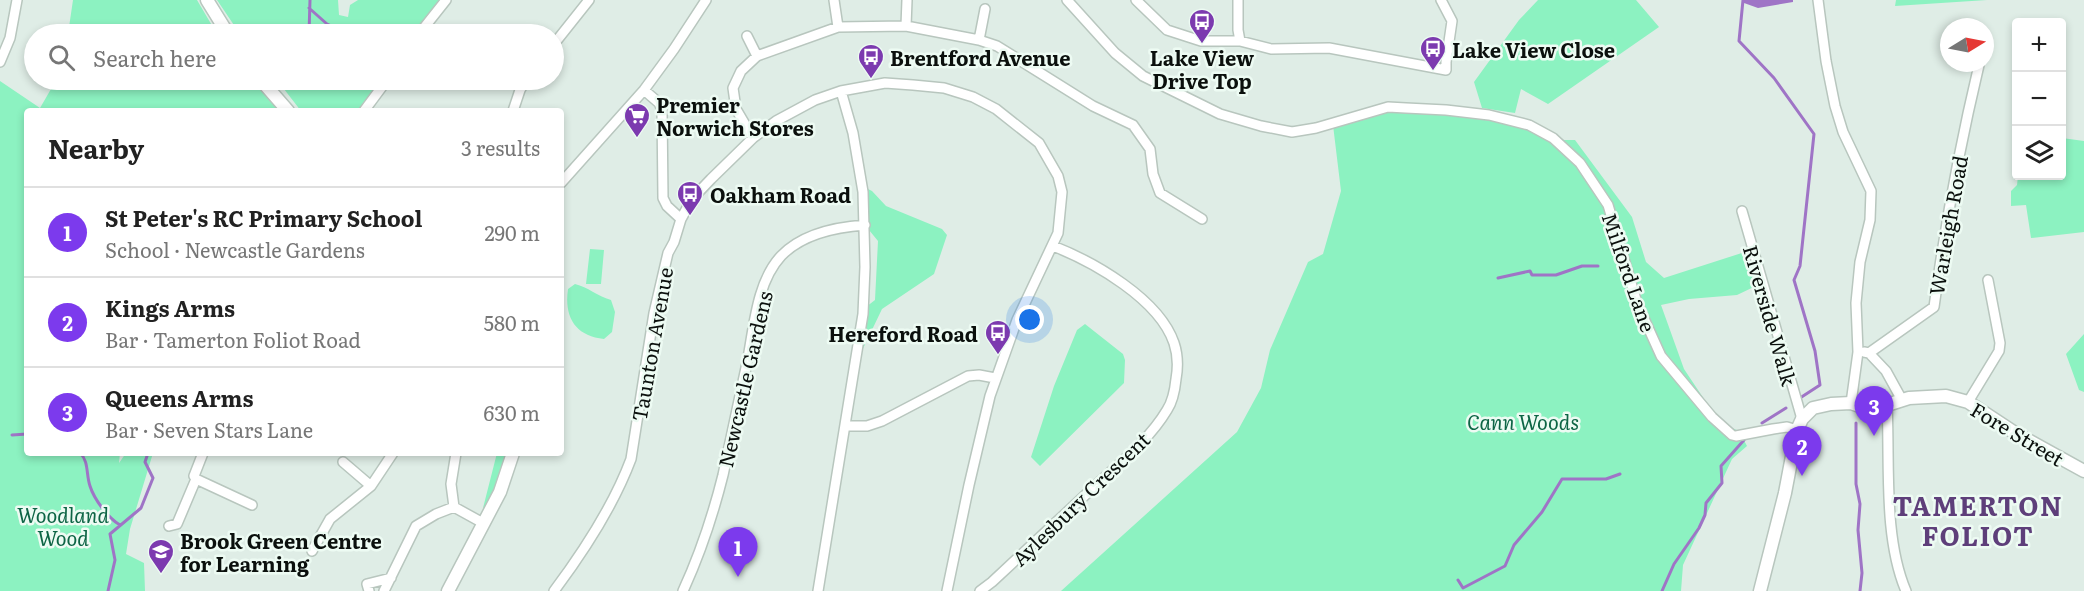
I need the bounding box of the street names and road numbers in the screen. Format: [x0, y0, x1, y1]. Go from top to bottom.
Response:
street label: Warleigh Road [1920, 153, 1974, 297]
street label: Milford Lane [1596, 208, 1664, 336]
street label: Riverside Walk [1737, 241, 1806, 390]
street label: Taunton Avenue [623, 265, 679, 423]
street label: Newcastle Gardens [709, 288, 779, 470]
street label: Fore Street [1966, 393, 2070, 473]
street label: Aylesbury Crescent [1004, 424, 1156, 572]

